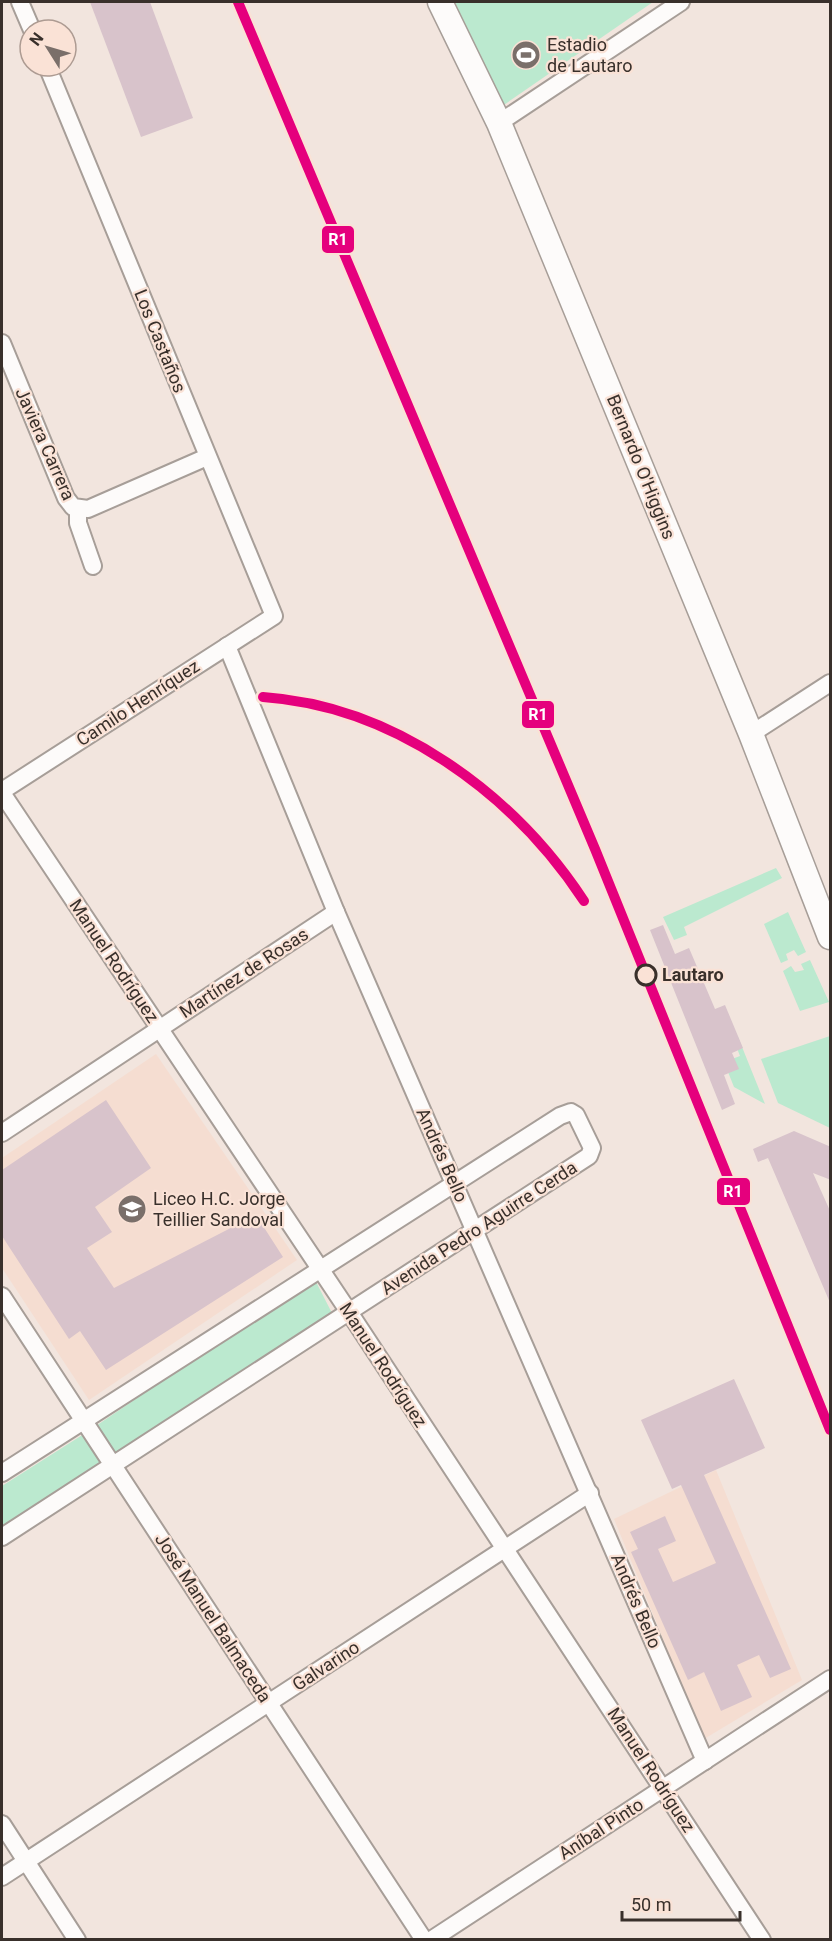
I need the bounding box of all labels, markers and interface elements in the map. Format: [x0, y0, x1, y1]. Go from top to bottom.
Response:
north arrow [18, 18, 78, 78]
text: N [25, 29, 47, 50]
place label: Estadio de Lautaro [547, 34, 632, 76]
sports icon: Estadio de Lautaro [510, 39, 542, 71]
line badge: R1 [321, 225, 355, 254]
text: R1 [328, 230, 348, 249]
street label: Los Castaños [130, 286, 191, 396]
street label: Javiera Carrera [11, 384, 80, 503]
street label: Bernardo O'Higgins [603, 391, 680, 542]
street label: Camilo Henríquez [72, 655, 203, 750]
line badge: R1 [521, 700, 555, 729]
text: R1 [528, 705, 548, 724]
street label: Manuel Rodríguez [65, 895, 164, 1026]
street label: Martínez de Rosas [175, 923, 312, 1022]
marker: Lautaro [635, 964, 657, 986]
place label: Lautaro [662, 964, 724, 985]
street label: Andrés Bello [412, 1104, 473, 1205]
street label: Avenida Pedro Aguirre Cerda [377, 1156, 581, 1299]
line badge: R1 [716, 1177, 751, 1206]
text: R1 [723, 1182, 743, 1201]
place label: Liceo H.C. Jorge Teillier Sandoval [153, 1188, 285, 1230]
school or university icon: Liceo H.C. Jorge Teillier Sandoval [116, 1193, 148, 1225]
street label: Manuel Rodríguez [335, 1298, 432, 1431]
street label: José Manuel Balmaceda [151, 1529, 276, 1706]
street label: Andrés Bello [607, 1550, 666, 1651]
street label: Galvarino [288, 1636, 363, 1695]
street label: Manuel Rodríguez [603, 1703, 700, 1836]
street label: Aníbal Pinto [555, 1793, 647, 1864]
scale bar [622, 1884, 740, 1922]
text: 50 m [631, 1894, 671, 1915]

